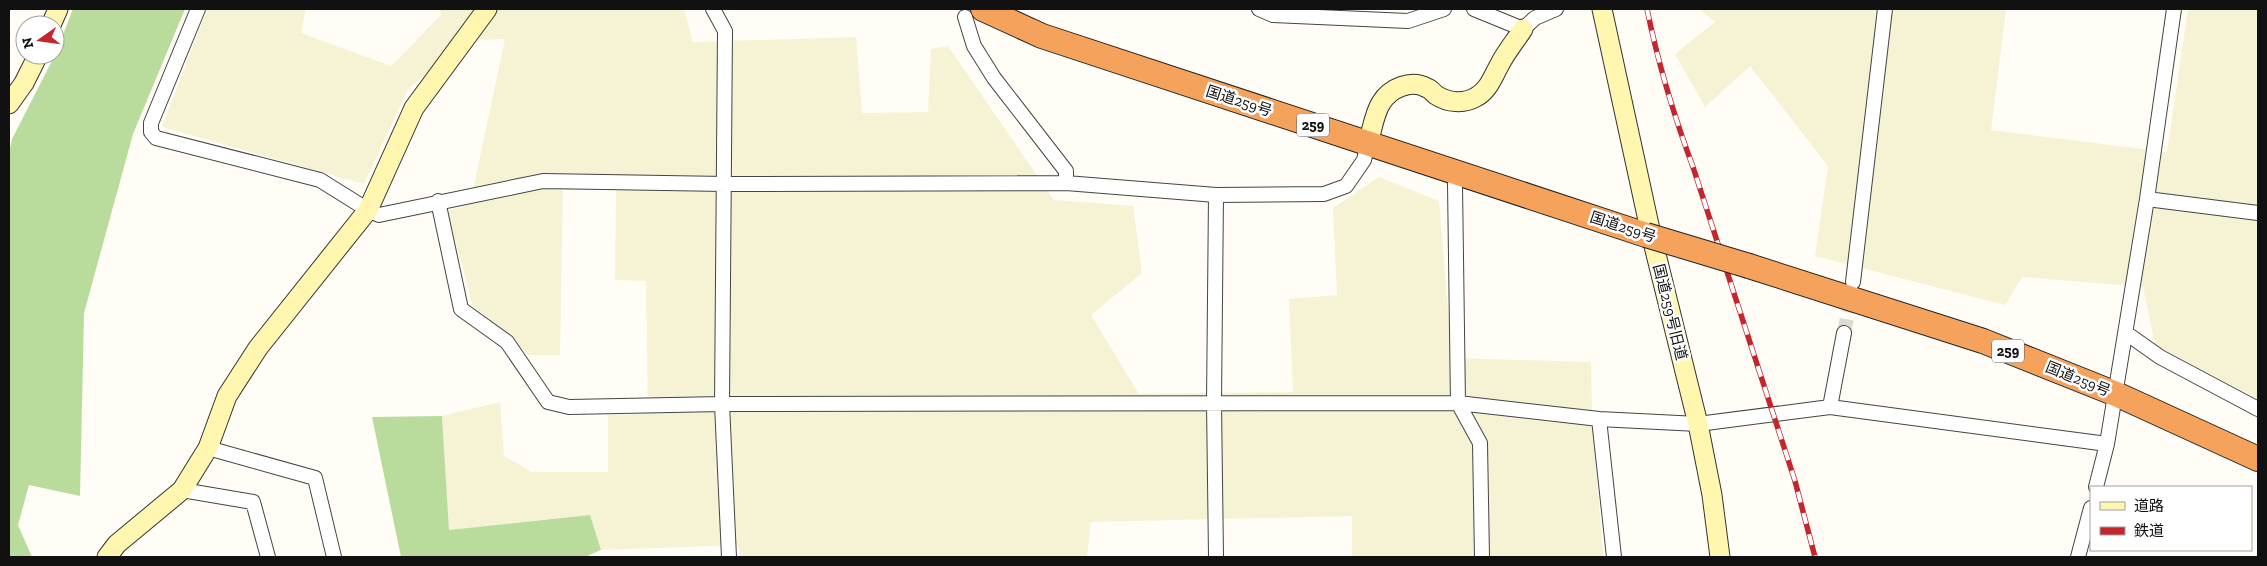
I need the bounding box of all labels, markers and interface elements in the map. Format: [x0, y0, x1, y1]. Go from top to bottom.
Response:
north arrow [15, 15, 65, 65]
text: N [18, 35, 37, 50]
street label: 国道259号 [1204, 82, 1274, 120]
road number: 259 [1297, 114, 1329, 136]
street label: 国道259号 [1588, 208, 1658, 246]
street label: 国道259号旧道 [1649, 262, 1691, 362]
road number: 259 [1992, 340, 2024, 362]
street label: 国道259号 [2043, 358, 2113, 400]
legend [2090, 486, 2252, 551]
text: 道路 [2134, 497, 2164, 515]
text: 鉄道 [2134, 522, 2164, 540]

